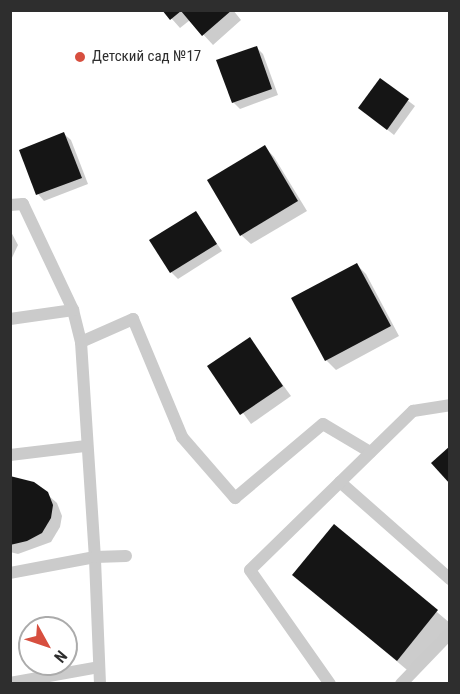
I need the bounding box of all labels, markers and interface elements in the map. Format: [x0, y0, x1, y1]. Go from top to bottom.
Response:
place label: Детский сад №17 [92, 48, 201, 66]
marker: Детский сад №17 [73, 50, 87, 64]
north arrow [18, 616, 78, 676]
text: N [50, 647, 71, 666]

